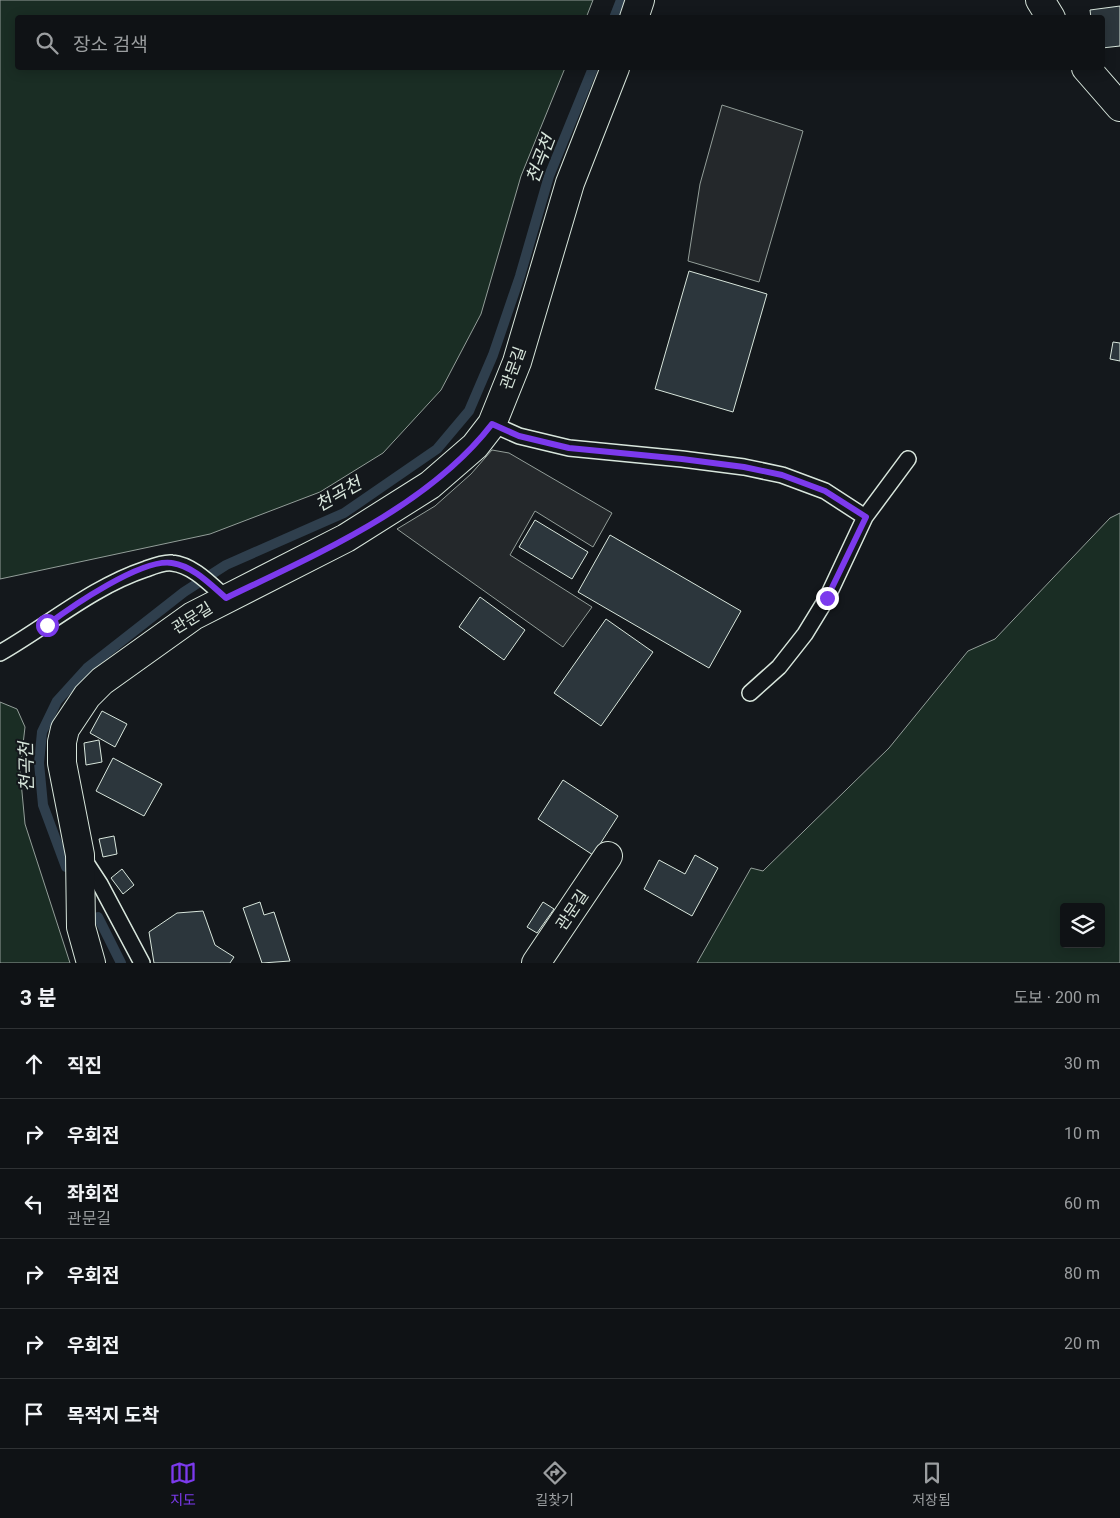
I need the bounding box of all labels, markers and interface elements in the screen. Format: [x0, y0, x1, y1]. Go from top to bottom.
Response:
search box [15, 15, 1105, 70]
icon: search [33, 29, 61, 57]
text: 장소 검색 [73, 33, 148, 56]
water label: 천곡천 [521, 130, 560, 186]
street label: 관문길 [497, 344, 529, 392]
water label: 천곡천 [311, 471, 367, 516]
route end [816, 587, 839, 610]
street label: 관문길 [168, 598, 216, 638]
route start [36, 614, 59, 637]
water label: 천곡천 [15, 740, 37, 792]
street label: 관문길 [552, 886, 592, 934]
map controls [1060, 903, 1105, 948]
button: layers [1060, 903, 1105, 948]
text: 3 분 [20, 986, 57, 1010]
text: 도보 · 200 m [1013, 988, 1100, 1007]
icon: ahead [20, 1050, 48, 1078]
text: 직진 [67, 1054, 102, 1077]
text: 30 m [1064, 1054, 1100, 1073]
icon: right [20, 1120, 48, 1148]
text: 우회전 [67, 1124, 119, 1147]
text: 10 m [1064, 1124, 1100, 1143]
text: 좌회전 [67, 1182, 119, 1205]
icon: left [20, 1190, 48, 1218]
text: 60 m [1064, 1194, 1100, 1213]
text: 관문길 [67, 1209, 111, 1228]
icon: right [20, 1260, 48, 1288]
text: 우회전 [67, 1264, 119, 1287]
text: 80 m [1064, 1264, 1100, 1283]
icon: right [20, 1330, 48, 1358]
text: 우회전 [67, 1334, 119, 1357]
text: 20 m [1064, 1334, 1100, 1353]
icon: arrive [20, 1400, 48, 1428]
text: 목적지 도착 [67, 1404, 159, 1427]
tab: 지도 [169, 1459, 197, 1509]
tab: 길찾기 [535, 1459, 574, 1509]
tab: 저장됨 [912, 1459, 951, 1509]

